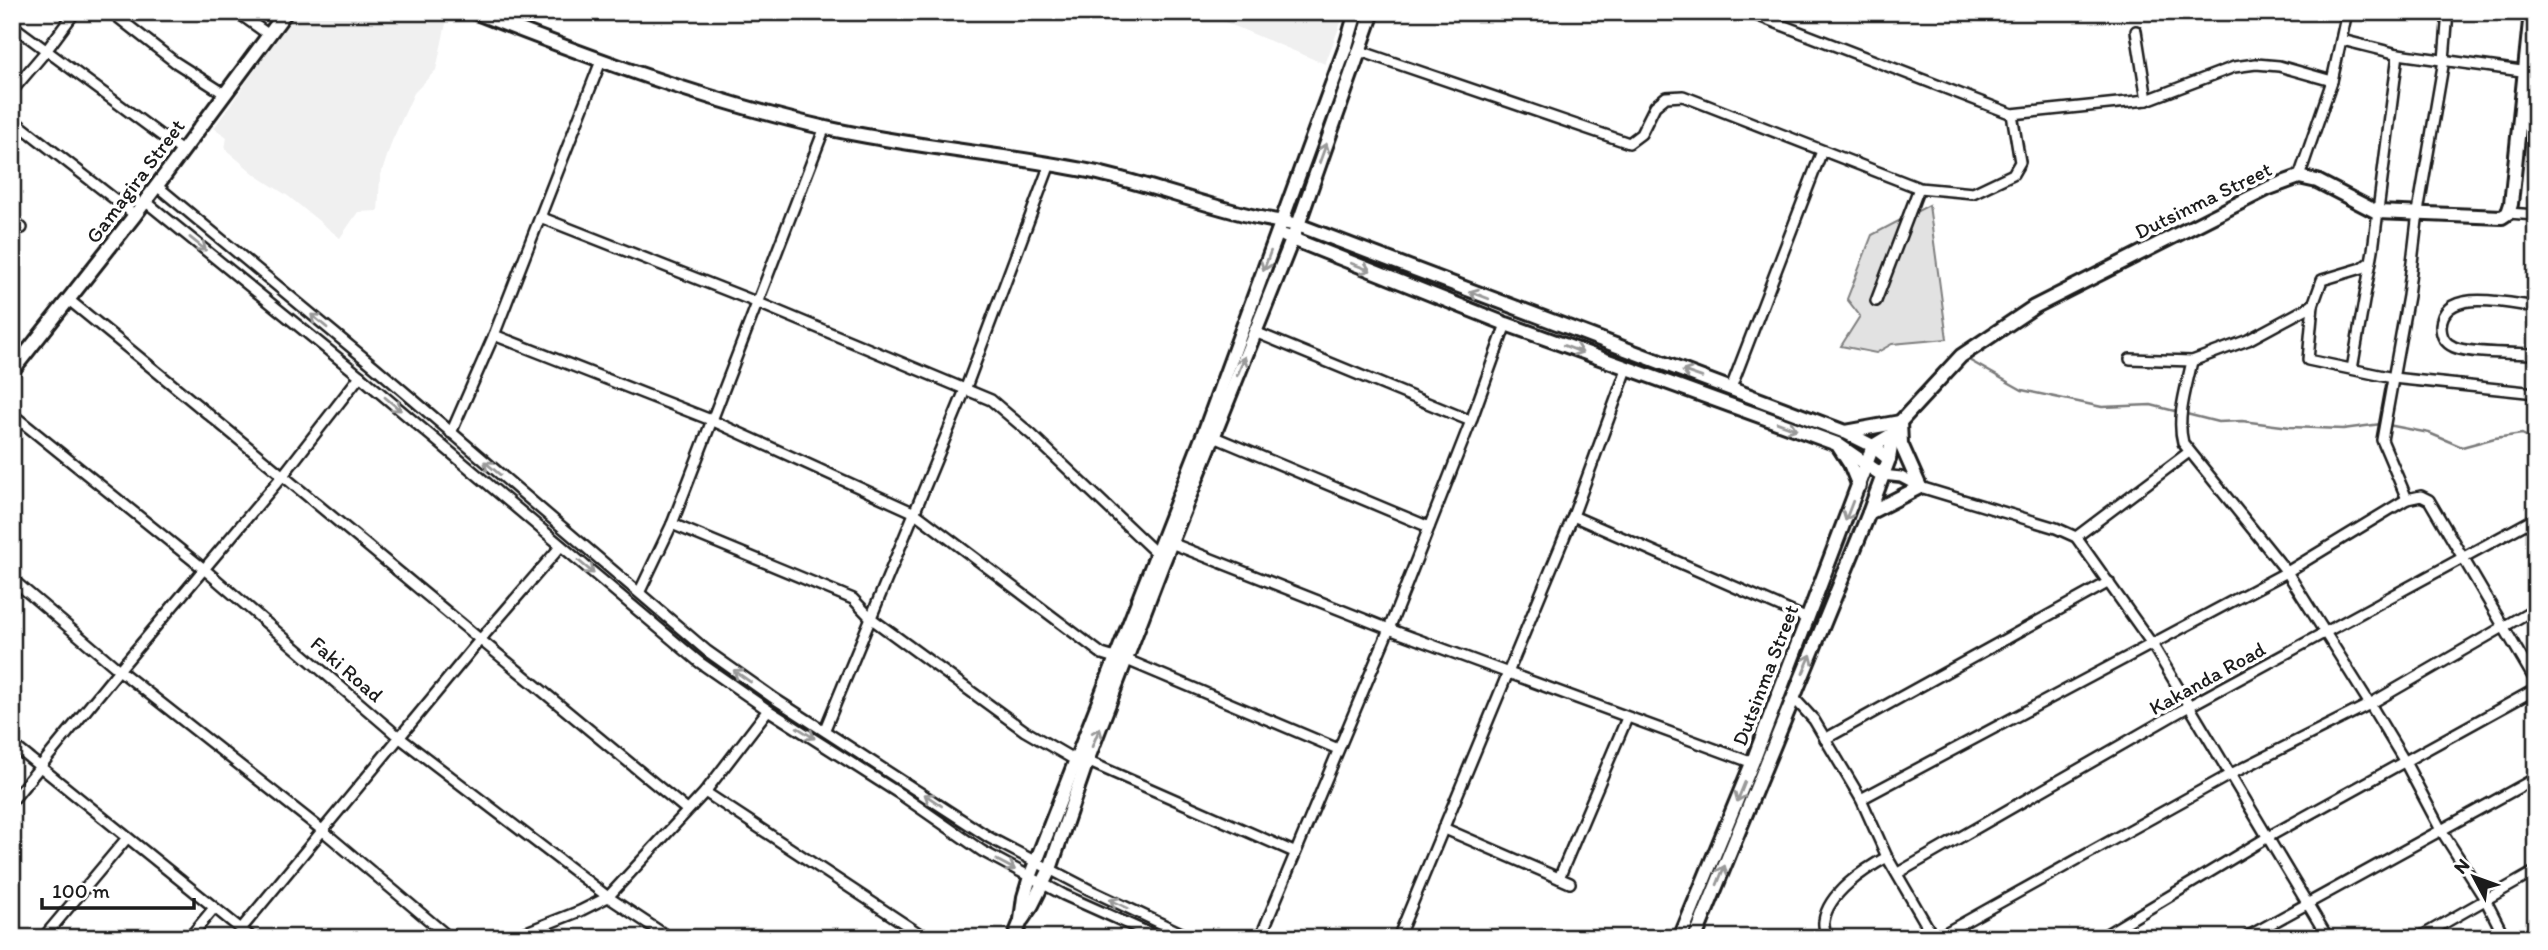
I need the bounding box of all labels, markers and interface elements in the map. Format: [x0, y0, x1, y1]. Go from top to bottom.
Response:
street label: Gamagira Street [80, 114, 190, 248]
one-way arrow [1318, 143, 1331, 165]
street label: Dutsinma Street [2130, 156, 2276, 244]
one-way arrow [189, 236, 207, 252]
one-way arrow [1260, 249, 1272, 271]
one-way arrow [1349, 262, 1371, 274]
one-way arrow [1468, 287, 1490, 300]
one-way arrow [310, 313, 328, 329]
one-way arrow [1561, 344, 1583, 356]
one-way arrow [1236, 355, 1249, 377]
one-way arrow [1681, 367, 1703, 379]
one-way arrow [384, 396, 402, 412]
one-way arrow [1775, 421, 1797, 433]
one-way arrow [484, 460, 502, 476]
one-way arrow [1841, 500, 1854, 522]
one-way arrow [576, 559, 594, 575]
street label: Dutsinma Street [1727, 601, 1803, 749]
street label: Faki Road [306, 631, 388, 707]
street label: Kakanda Road [2145, 636, 2270, 720]
one-way arrow [1801, 654, 1814, 675]
one-way arrow [733, 669, 752, 683]
one-way arrow [795, 727, 815, 741]
one-way arrow [1091, 727, 1104, 749]
one-way arrow [1733, 781, 1746, 803]
one-way arrow [924, 793, 943, 807]
north arrow [2440, 842, 2510, 912]
text: N [2449, 854, 2474, 879]
one-way arrow [995, 858, 1015, 872]
one-way arrow [1715, 864, 1728, 886]
scale bar [42, 866, 194, 910]
text: 100 m [52, 878, 110, 903]
one-way arrow [1109, 896, 1130, 910]

